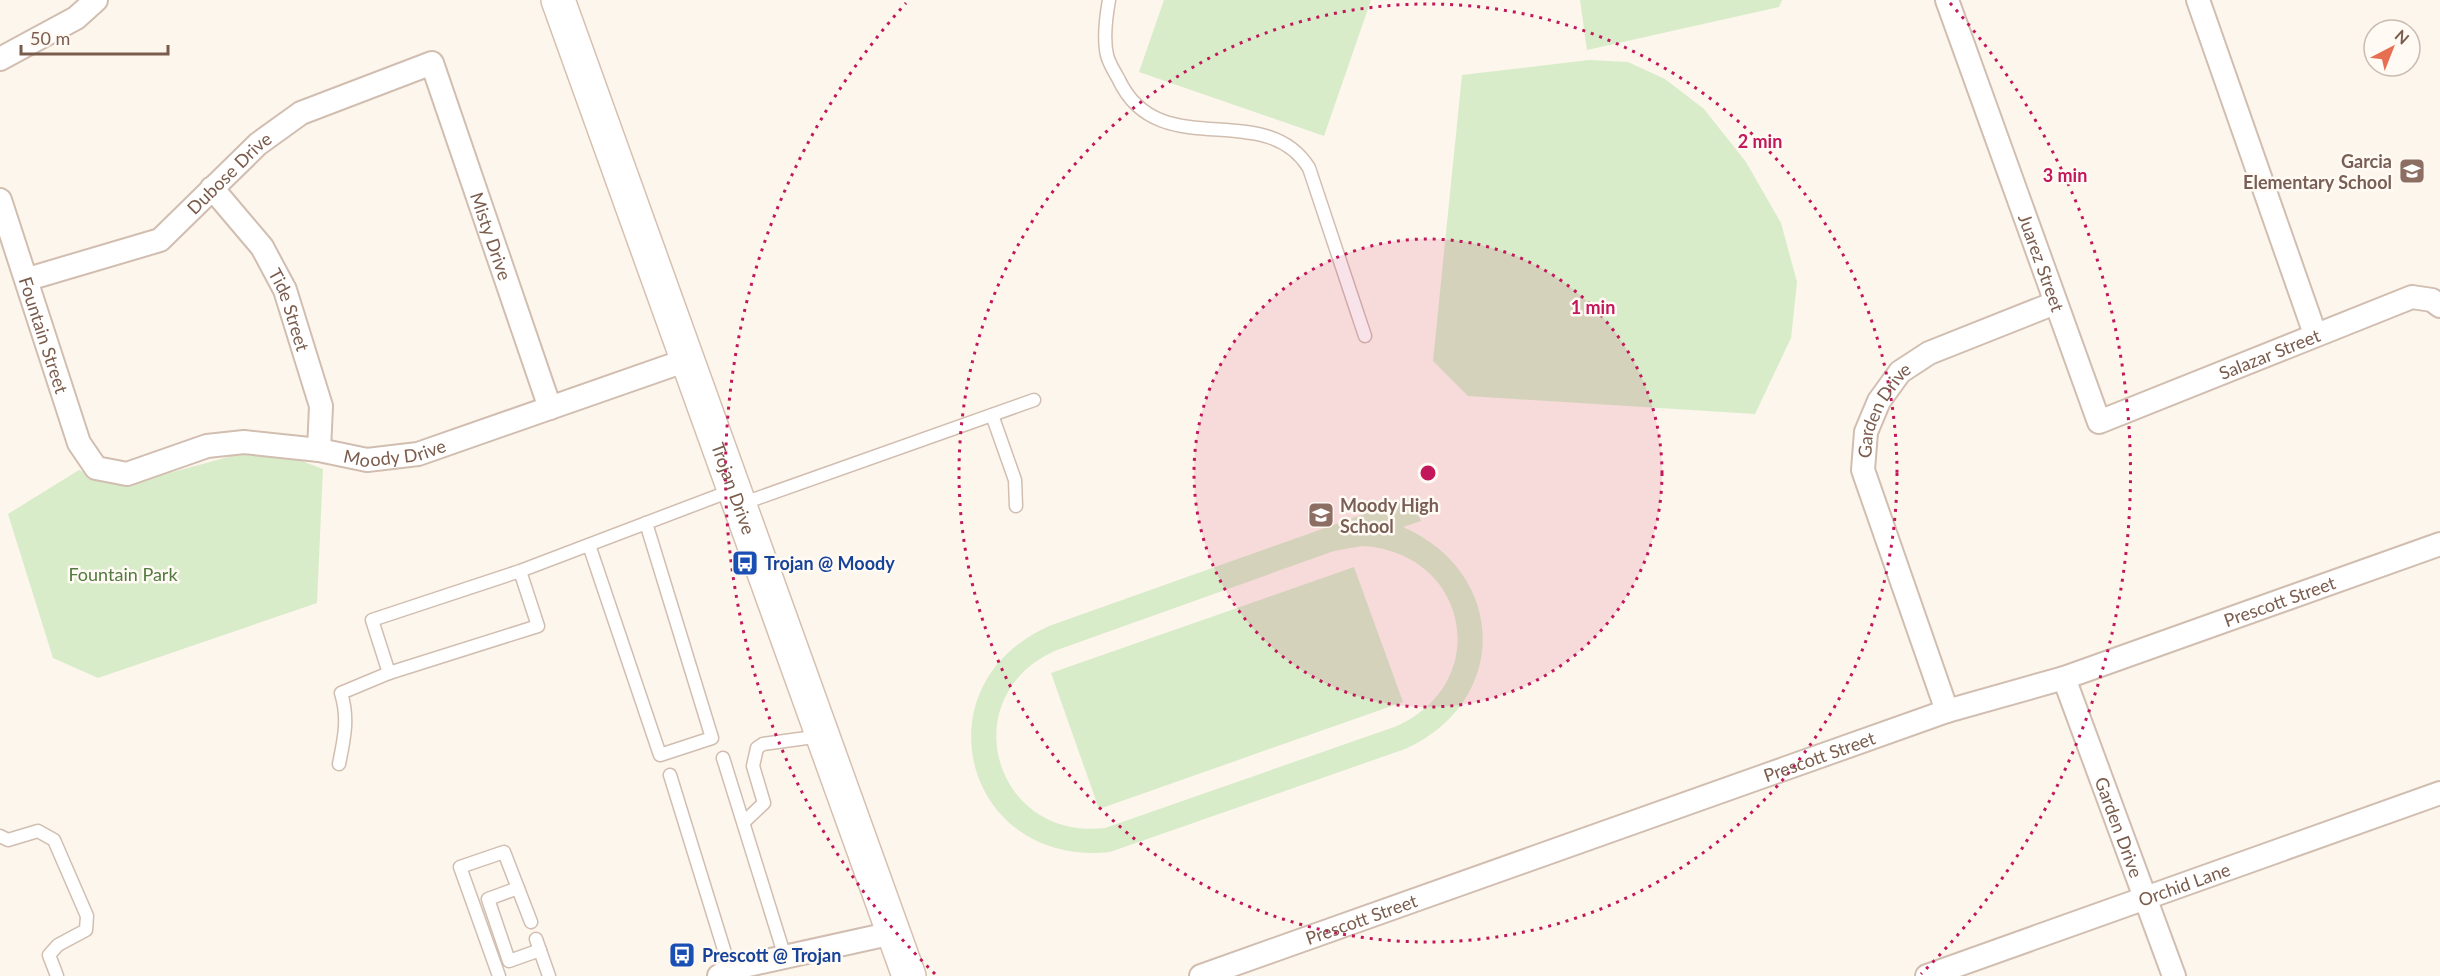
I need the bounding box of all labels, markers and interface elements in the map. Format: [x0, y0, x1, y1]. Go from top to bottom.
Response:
scale bar [21, 18, 168, 56]
north arrow [2362, 18, 2422, 78]
text: N [2391, 25, 2413, 48]
text: 50 m [30, 27, 70, 49]
street label: Dubose Drive [182, 127, 275, 218]
text: 2 min [1738, 130, 1782, 152]
place label: Garcia Elementary School [2243, 150, 2392, 193]
school or university icon: Garcia Elementary School [2397, 156, 2427, 186]
text: 3 min [2043, 164, 2087, 186]
street label: Misty Drive [466, 189, 516, 283]
street label: Juarez Street [2014, 211, 2069, 315]
street label: Tide Street [264, 264, 314, 354]
street label: Fountain Street [15, 274, 73, 397]
text: 1 min [1571, 296, 1615, 318]
street label: Salazar Street [2216, 324, 2324, 384]
street label: Garden Drive [1853, 357, 1914, 459]
street label: Moody Drive [342, 434, 449, 471]
street label: Trojan Drive [707, 440, 760, 537]
centre of rings [1418, 463, 1438, 483]
place label: Moody High School [1340, 494, 1439, 537]
school or university icon: Moody High School [1306, 500, 1336, 530]
bus stop icon: Trojan @ Moody [730, 548, 760, 578]
place label: Trojan @ Moody [764, 552, 895, 574]
park label: Fountain Park [68, 563, 178, 585]
street label: Prescott Street [2221, 571, 2339, 631]
street label: Prescott Street [1760, 726, 1878, 786]
street label: Garden Drive [2090, 774, 2148, 880]
street label: Orchid Lane [2135, 858, 2233, 911]
street label: Prescott Street [1302, 889, 1421, 949]
bus stop icon: Prescott @ Trojan [667, 940, 697, 970]
place label: Prescott @ Trojan [702, 944, 841, 966]

